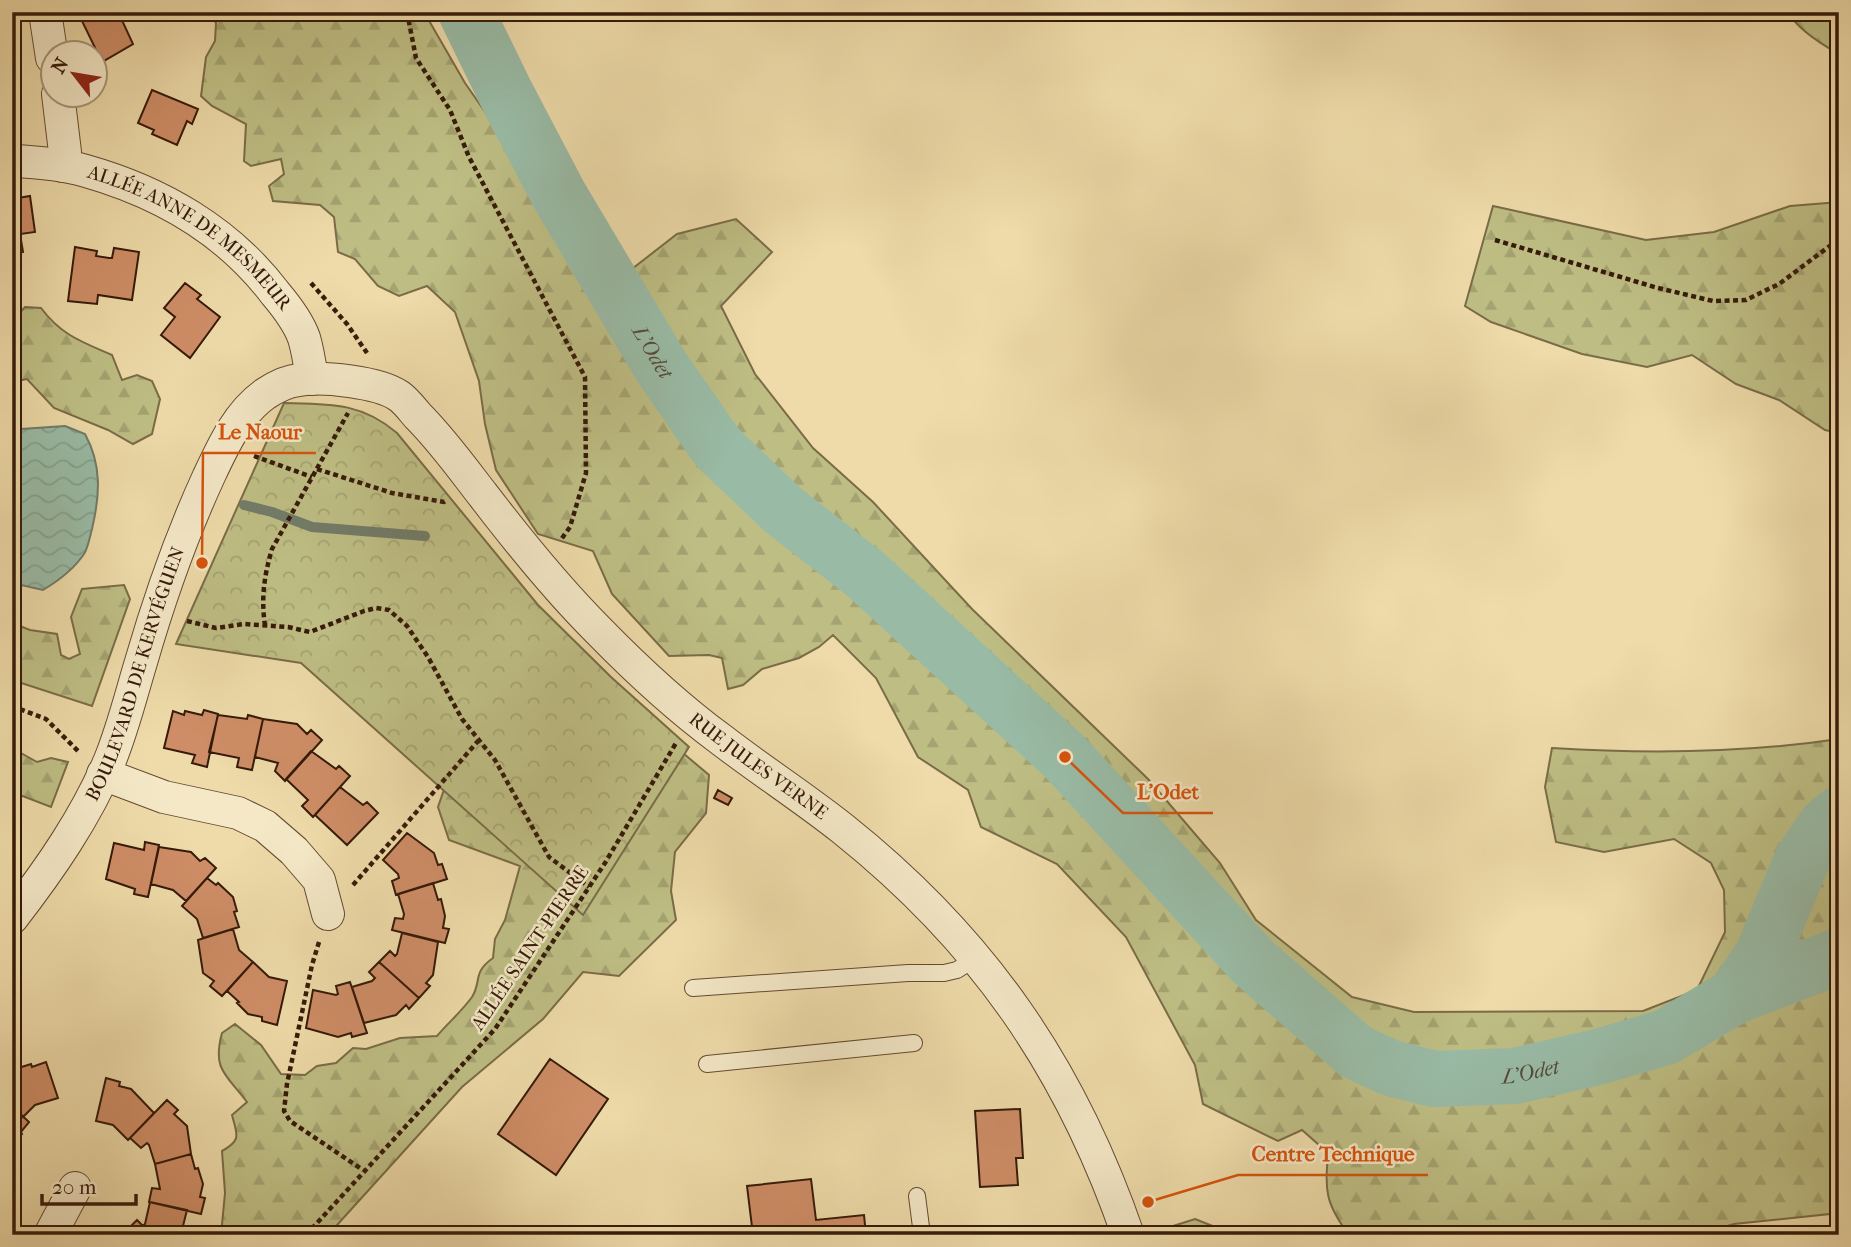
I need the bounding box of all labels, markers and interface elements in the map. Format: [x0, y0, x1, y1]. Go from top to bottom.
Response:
north arrow [38, 38, 108, 108]
text: N [47, 53, 74, 78]
street label: ALLÉE ANNE DE MESMEUR [84, 161, 296, 315]
water label: L'Odet [626, 319, 679, 385]
callout: Le Naour [203, 411, 316, 453]
text: Le Naour [218, 420, 303, 444]
street label: BOULEVARD DE KERVÉGUEN [81, 543, 189, 805]
street label: RUE JULES VERNE [685, 708, 832, 824]
callout: L'Odet [1123, 771, 1213, 813]
text: L'Odet [1137, 780, 1199, 804]
street label: ALLÉE SAINT-PIERRE [466, 861, 593, 1035]
water label: L'Odet [1499, 1054, 1563, 1089]
callout: Centre Technique [1238, 1133, 1428, 1175]
text: Centre Technique [1252, 1142, 1415, 1166]
scale bar [42, 1163, 136, 1207]
text: 20 m [52, 1175, 97, 1199]

